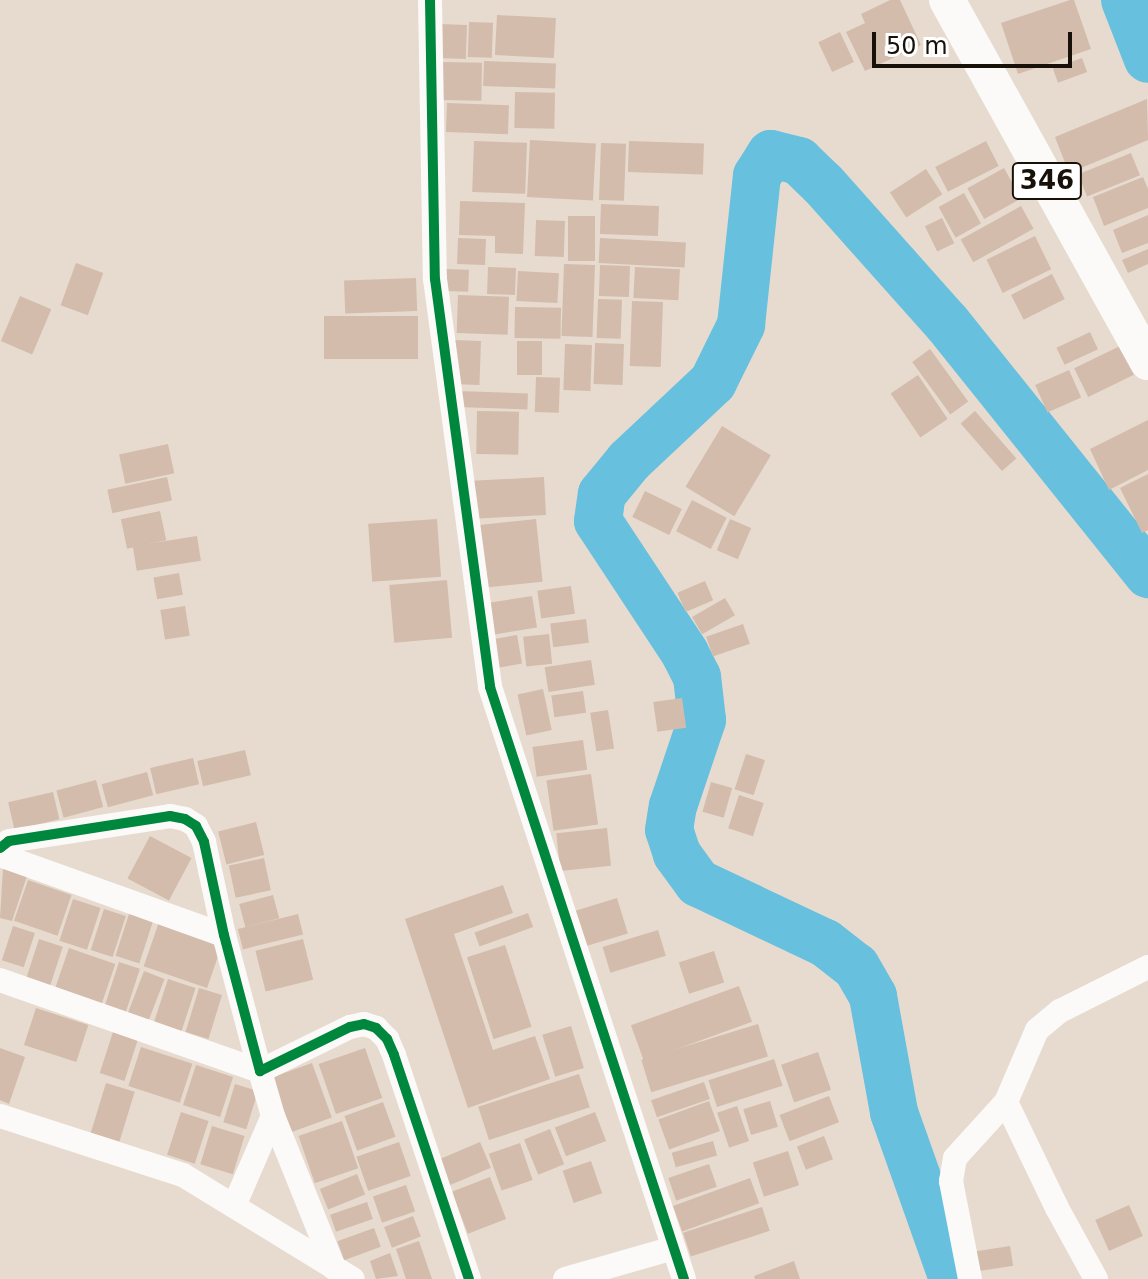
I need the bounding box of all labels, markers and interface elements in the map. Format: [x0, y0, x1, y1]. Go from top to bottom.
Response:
scale bar [876, 16, 1076, 66]
text: 50 m [886, 32, 948, 60]
road number: 346 [1011, 159, 1083, 203]

